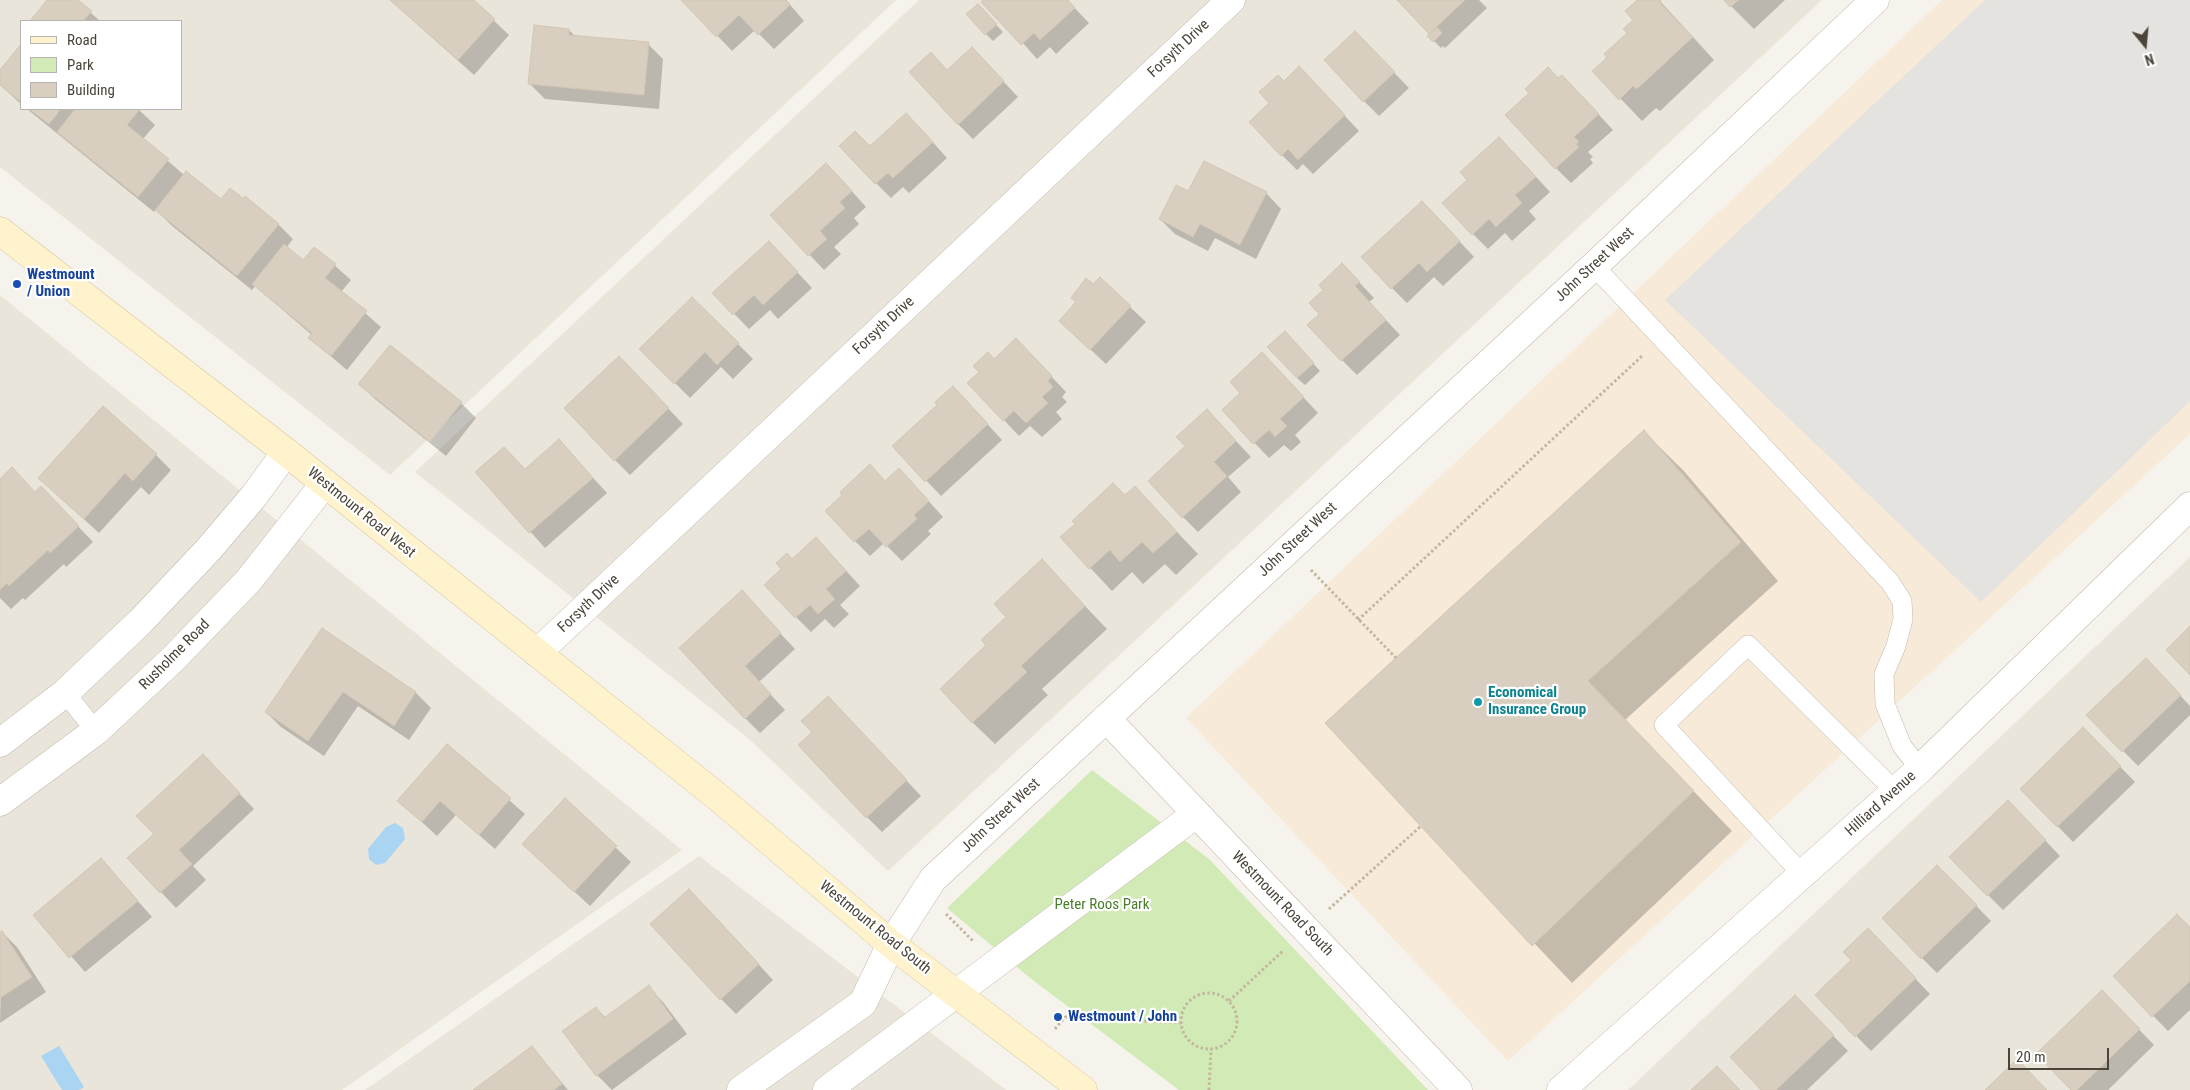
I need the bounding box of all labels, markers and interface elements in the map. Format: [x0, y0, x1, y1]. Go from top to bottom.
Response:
street label: Forsyth Drive [1145, 16, 1213, 82]
legend [20, 20, 182, 110]
north arrow [2120, 20, 2170, 70]
text: Road [67, 31, 97, 49]
text: N [2143, 50, 2156, 68]
text: Park [67, 56, 94, 74]
text: Building [67, 81, 115, 99]
street label: John Street West [1552, 224, 1638, 306]
place label: Westmount / Union [27, 266, 95, 301]
marker: Westmount / Union [11, 278, 23, 290]
street label: Forsyth Drive [850, 293, 918, 359]
street label: Westmount Road West [303, 464, 419, 562]
street label: John Street West [1255, 499, 1341, 581]
street label: Forsyth Drive [555, 571, 623, 637]
street label: Rusholme Road [136, 616, 214, 694]
place label: Economical Insurance Group [1488, 684, 1586, 719]
marker: Economical Insurance Group [1472, 696, 1484, 708]
street label: Hilliard Avenue [1842, 768, 1920, 840]
street label: John Street West [958, 775, 1044, 857]
street label: Westmount Road South [1227, 848, 1337, 960]
street label: Westmount Road South [816, 877, 934, 979]
park label: Peter Roos Park [1055, 896, 1149, 914]
place label: Westmount / John [1068, 1008, 1177, 1026]
marker: Westmount / John [1052, 1011, 1064, 1023]
scale bar [2010, 1038, 2111, 1070]
text: 20 m [2016, 1048, 2046, 1066]

